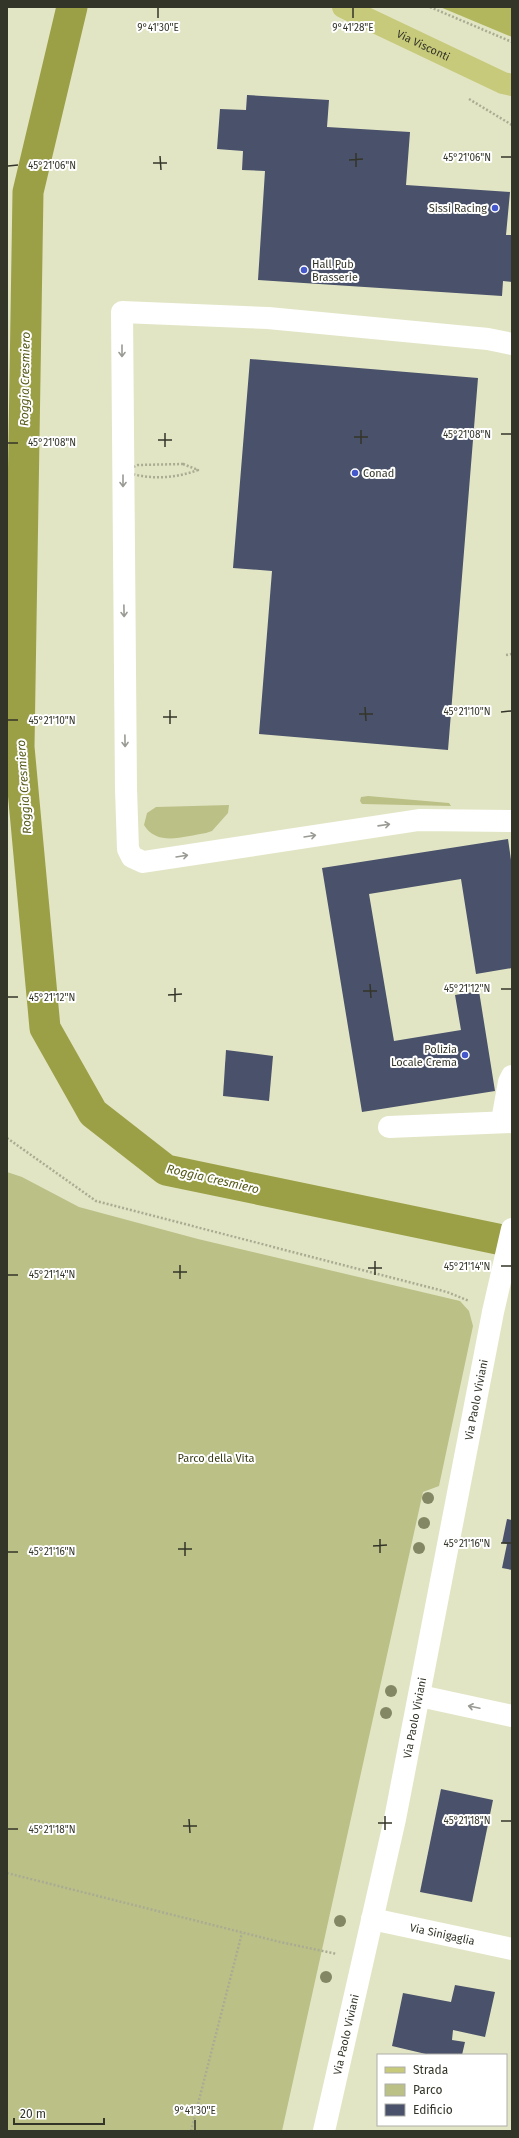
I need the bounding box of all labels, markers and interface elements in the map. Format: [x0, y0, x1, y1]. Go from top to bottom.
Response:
text: 9°41'30"E [137, 22, 179, 34]
text: 9°41'28"E [332, 22, 374, 34]
street label: Via Visconti [394, 27, 452, 64]
text: 45°21'06"N [443, 152, 491, 164]
text: 45°21'06"N [28, 160, 76, 172]
place label: Sissi Racing [429, 202, 487, 215]
marker: Sissi Racing [490, 203, 500, 213]
place label: Hall Pub Brasserie [312, 258, 358, 284]
marker: Hall Pub Brasserie [299, 265, 309, 275]
water label: Roggia Cresmiero [17, 332, 33, 426]
one-way arrow [118, 344, 126, 357]
text: 45°21'08"N [443, 429, 491, 441]
text: 45°21'08"N [28, 437, 76, 449]
place label: Conad [363, 467, 394, 480]
marker: Conad [350, 468, 360, 478]
one-way arrow [119, 474, 127, 487]
one-way arrow [120, 604, 128, 617]
text: 45°21'10"N [443, 706, 491, 718]
text: 45°21'10"N [28, 715, 76, 727]
one-way arrow [122, 734, 129, 747]
water label: Roggia Cresmiero [14, 739, 34, 835]
one-way arrow [378, 821, 391, 829]
one-way arrow [303, 832, 316, 840]
one-way arrow [175, 852, 188, 860]
text: 45°21'12"N [444, 983, 490, 995]
text: 45°21'12"N [29, 992, 75, 1004]
place label: Polizia Locale Crema [391, 1043, 457, 1069]
marker: Polizia Locale Crema [460, 1050, 470, 1060]
water label: Roggia Cresmiero [165, 1162, 261, 1196]
text: 45°21'14"N [444, 1261, 490, 1273]
text: 45°21'14"N [29, 1269, 75, 1281]
street label: Via Paolo Viviani [462, 1358, 491, 1441]
park label: Parco della Vita [177, 1452, 255, 1465]
text: 45°21'16"N [444, 1538, 490, 1550]
text: 45°21'16"N [29, 1546, 75, 1558]
street label: Via Paolo Viviani [401, 1676, 429, 1760]
one-way arrow [468, 1703, 481, 1711]
text: 45°21'18"N [443, 1815, 491, 1827]
text: 45°21'18"N [28, 1824, 76, 1836]
street label: Via Sinigaglia [409, 1921, 476, 1948]
street label: Via Paolo Viviani [331, 1993, 362, 2076]
legend [377, 2054, 507, 2126]
text: Strada [413, 2063, 448, 2077]
text: Parco [413, 2083, 443, 2097]
scale bar [14, 2100, 104, 2126]
text: Edificio [413, 2103, 453, 2117]
text: 9°41'30"E [174, 2105, 216, 2117]
text: 20 m [20, 2107, 46, 2121]

